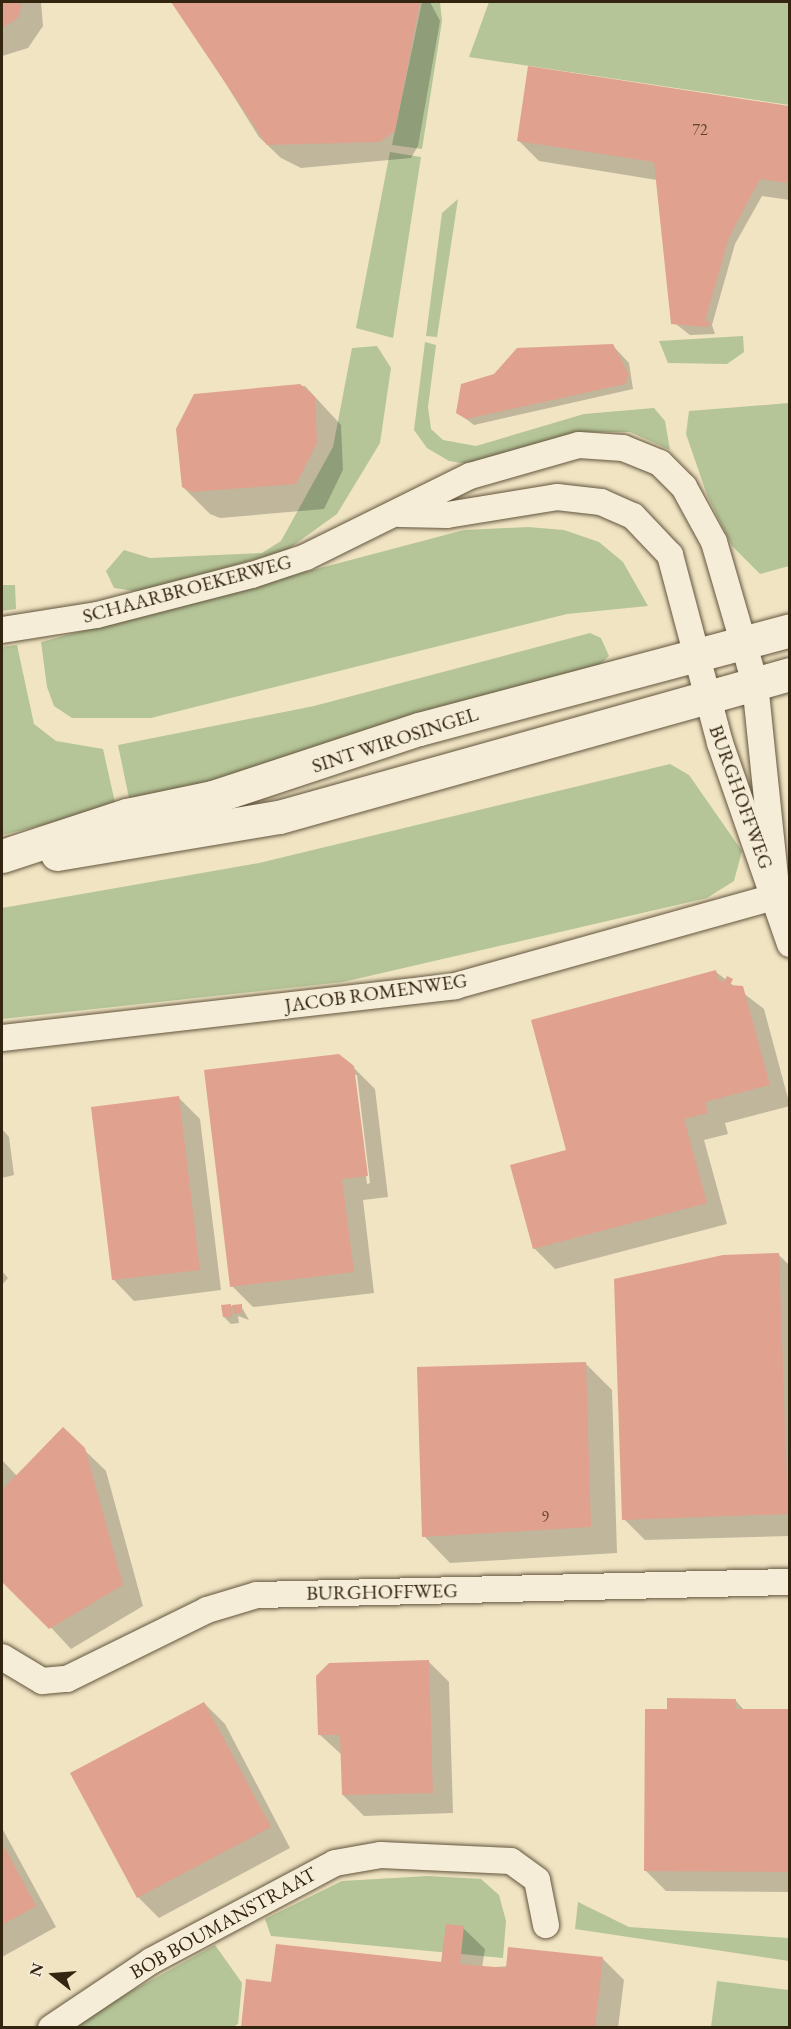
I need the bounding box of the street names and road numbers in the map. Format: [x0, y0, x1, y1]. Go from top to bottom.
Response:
street label: SCHAARBROEKERWEG [80, 550, 294, 628]
street label: SINT WIROSINGEL [309, 702, 481, 778]
street label: BURGHOFFWEG [704, 722, 778, 872]
street label: JACOB ROMENWEG [283, 968, 469, 1018]
street label: BURGHOFFWEG [306, 1579, 458, 1605]
street label: BOB BOUMANSTRAAT [126, 1862, 320, 1984]

